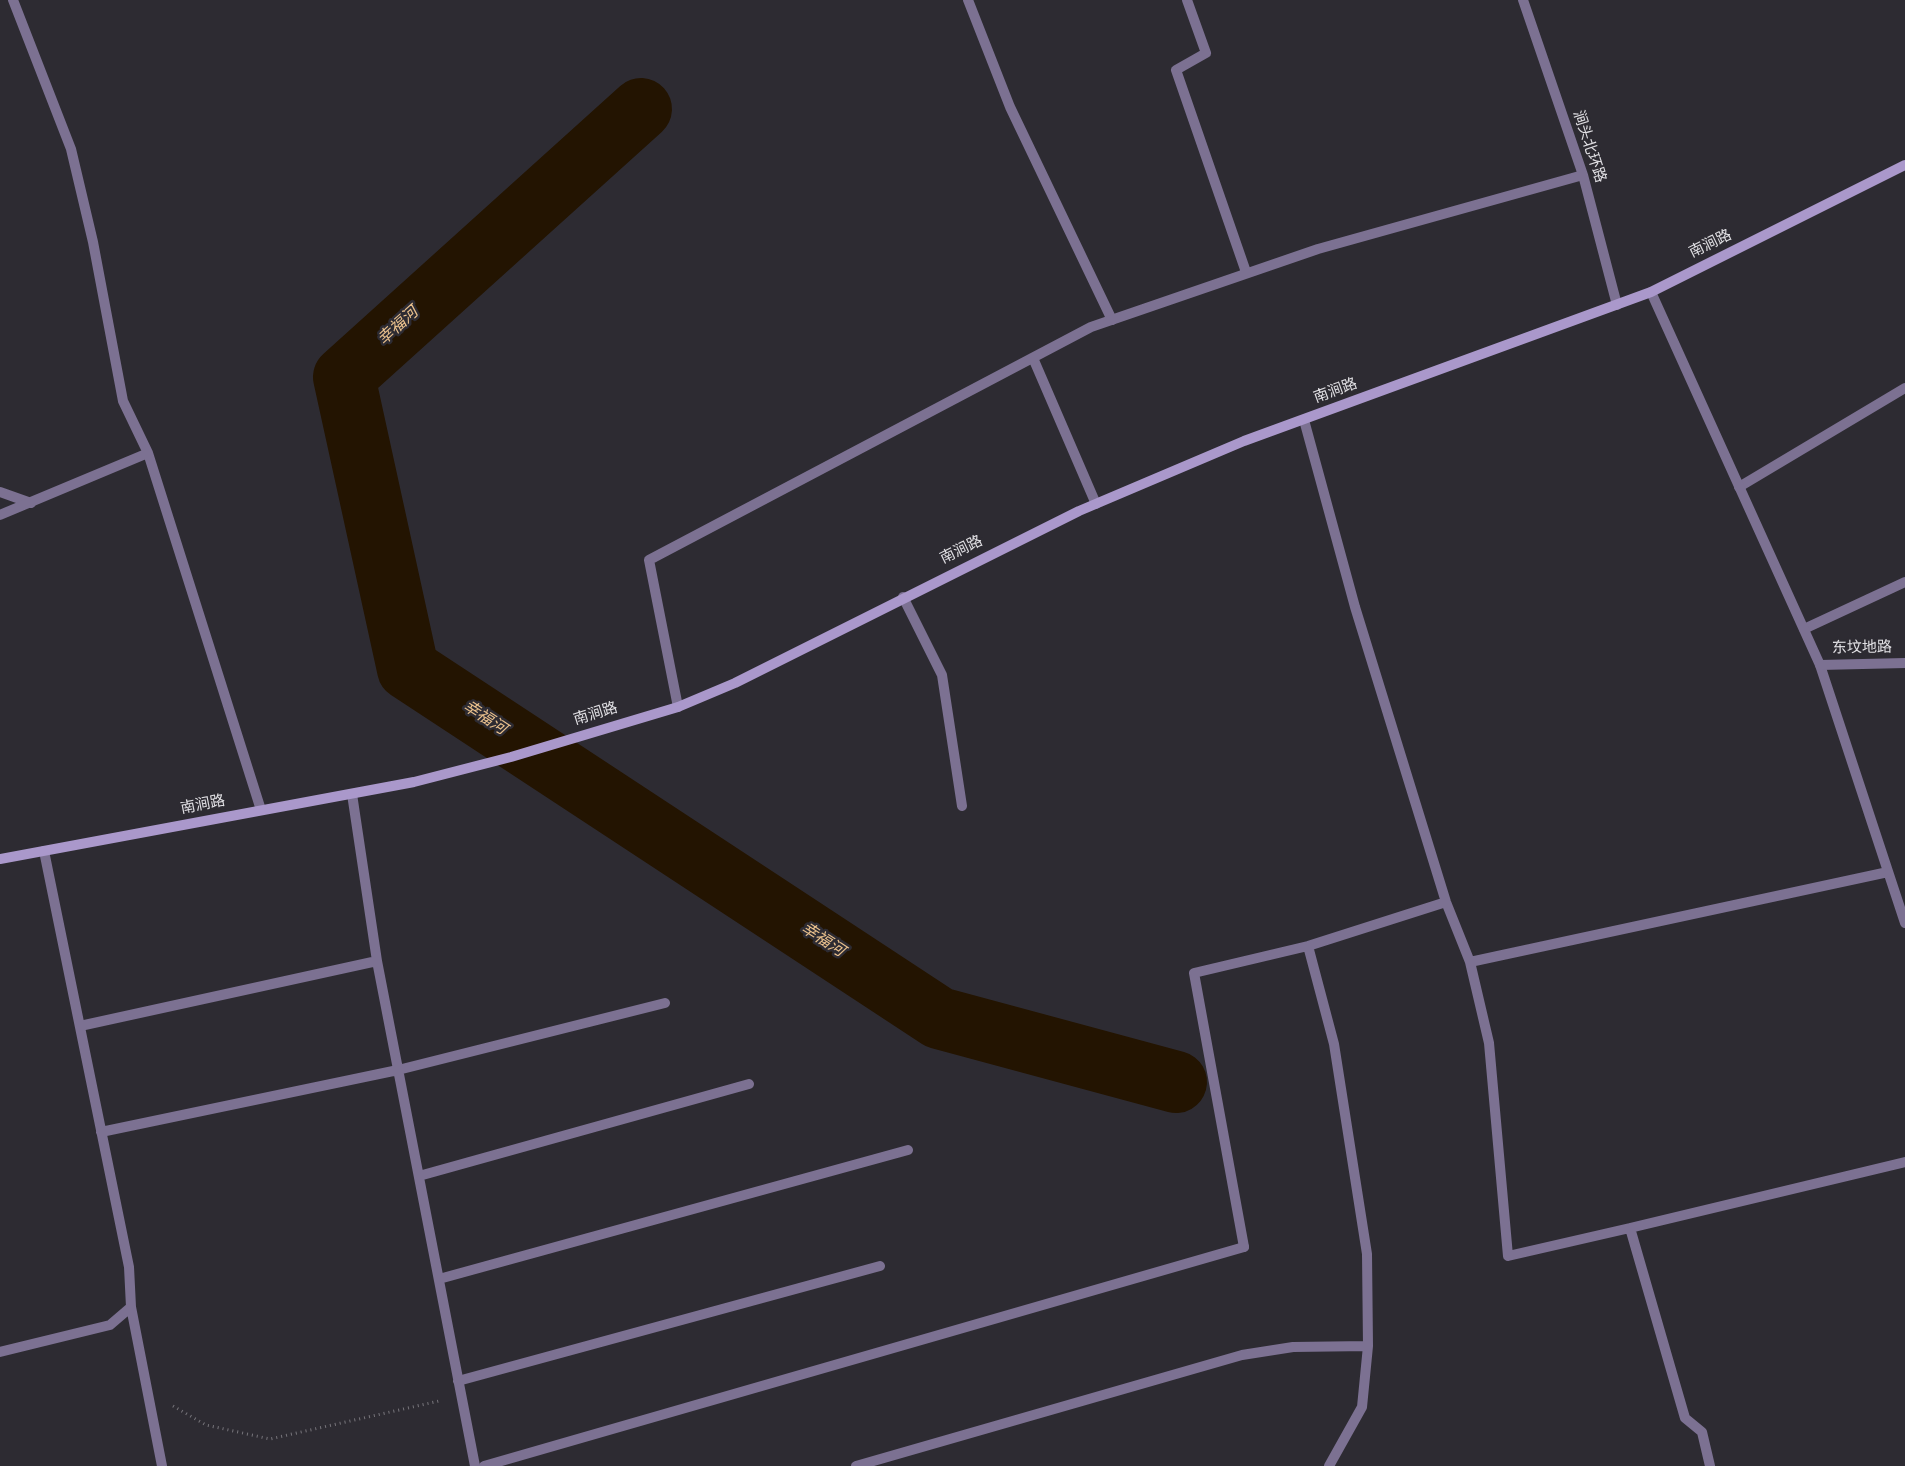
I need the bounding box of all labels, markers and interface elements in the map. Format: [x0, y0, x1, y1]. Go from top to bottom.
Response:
street label: 涧头北环路 [1568, 109, 1608, 185]
street label: 南涧路 [1687, 227, 1735, 263]
water label: 幸福河 [375, 304, 423, 350]
street label: 南涧路 [1312, 376, 1360, 408]
street label: 南涧路 [938, 533, 986, 569]
street label: 东坟地路 [1832, 639, 1892, 659]
water label: 幸福河 [459, 698, 509, 740]
street label: 南涧路 [572, 700, 620, 730]
street label: 南涧路 [179, 793, 227, 819]
water label: 幸福河 [797, 920, 847, 962]

